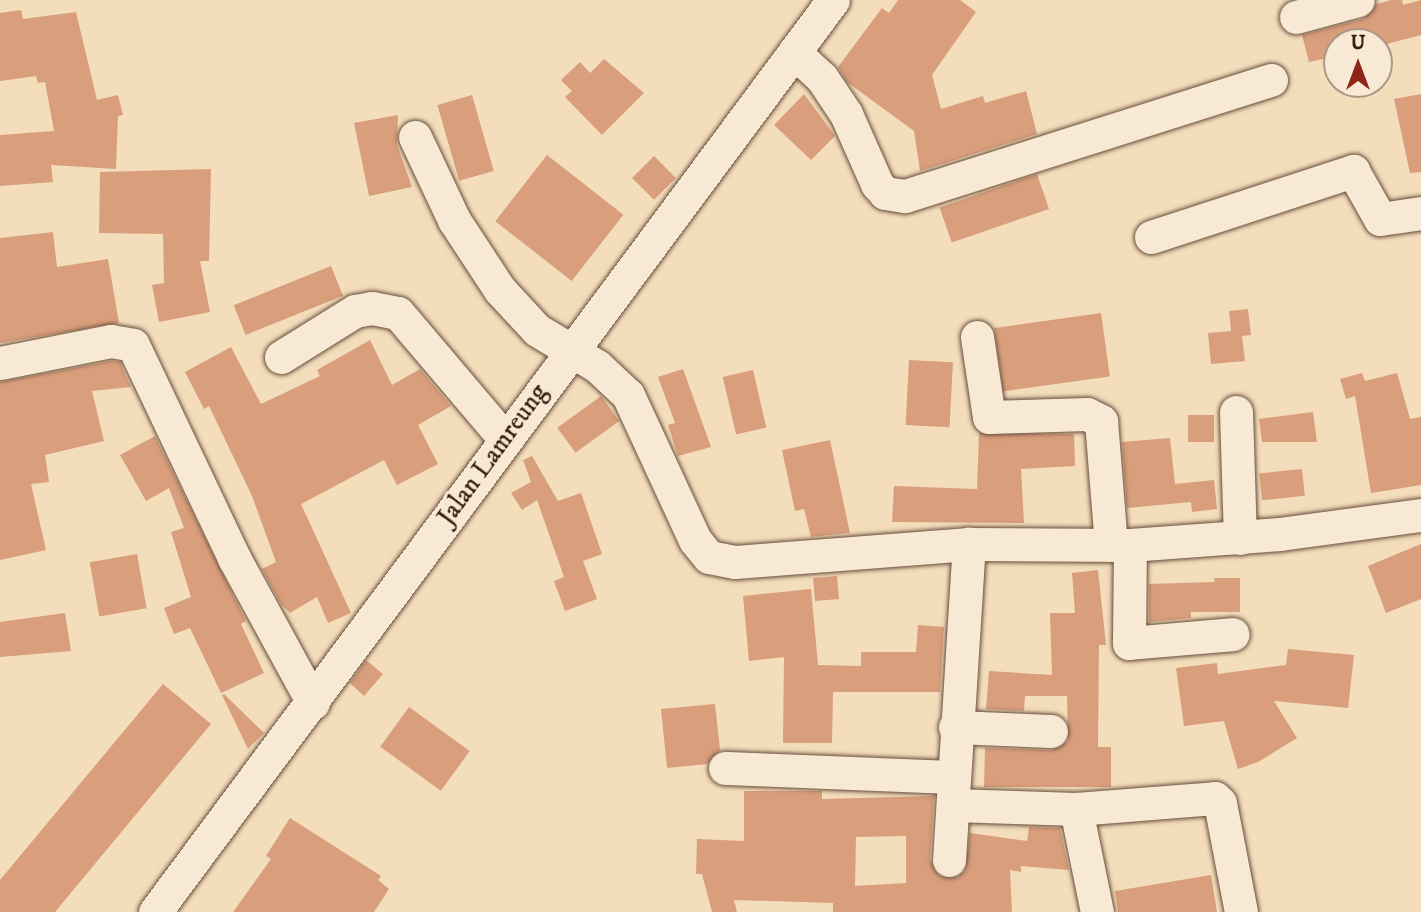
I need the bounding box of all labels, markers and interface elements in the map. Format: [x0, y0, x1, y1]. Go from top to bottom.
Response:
north arrow [1323, 28, 1393, 98]
text: U [1351, 32, 1365, 55]
street label: Jalan Lamreung [431, 378, 555, 532]

